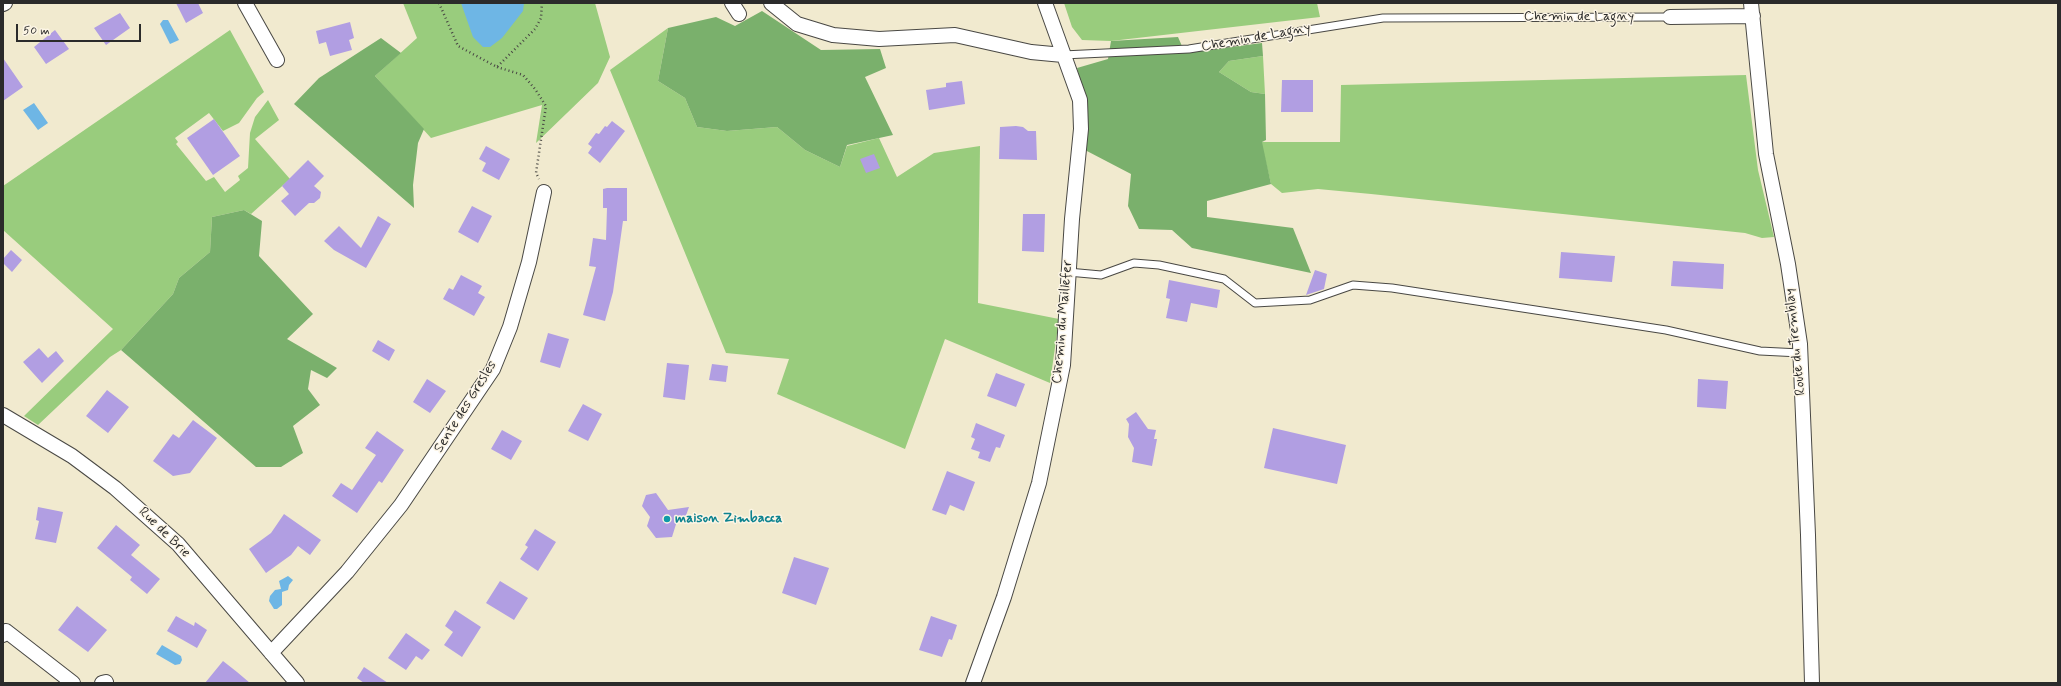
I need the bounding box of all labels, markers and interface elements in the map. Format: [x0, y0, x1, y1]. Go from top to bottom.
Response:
street label: Chemin de Lagny [1524, 9, 1634, 25]
scale bar [18, 16, 143, 42]
street label: Chemin de Lagny [1200, 20, 1312, 56]
text: 50 m [23, 23, 50, 39]
street label: Chemin du Maillefer [1049, 260, 1077, 384]
street label: Route du Tremblay [1782, 288, 1810, 396]
street label: Sente des Gresles [431, 358, 501, 456]
street label: Rue de Brie [135, 504, 193, 562]
place label: maison Zimbacca [675, 511, 782, 527]
marker: maison Zimbacca [662, 514, 672, 524]

